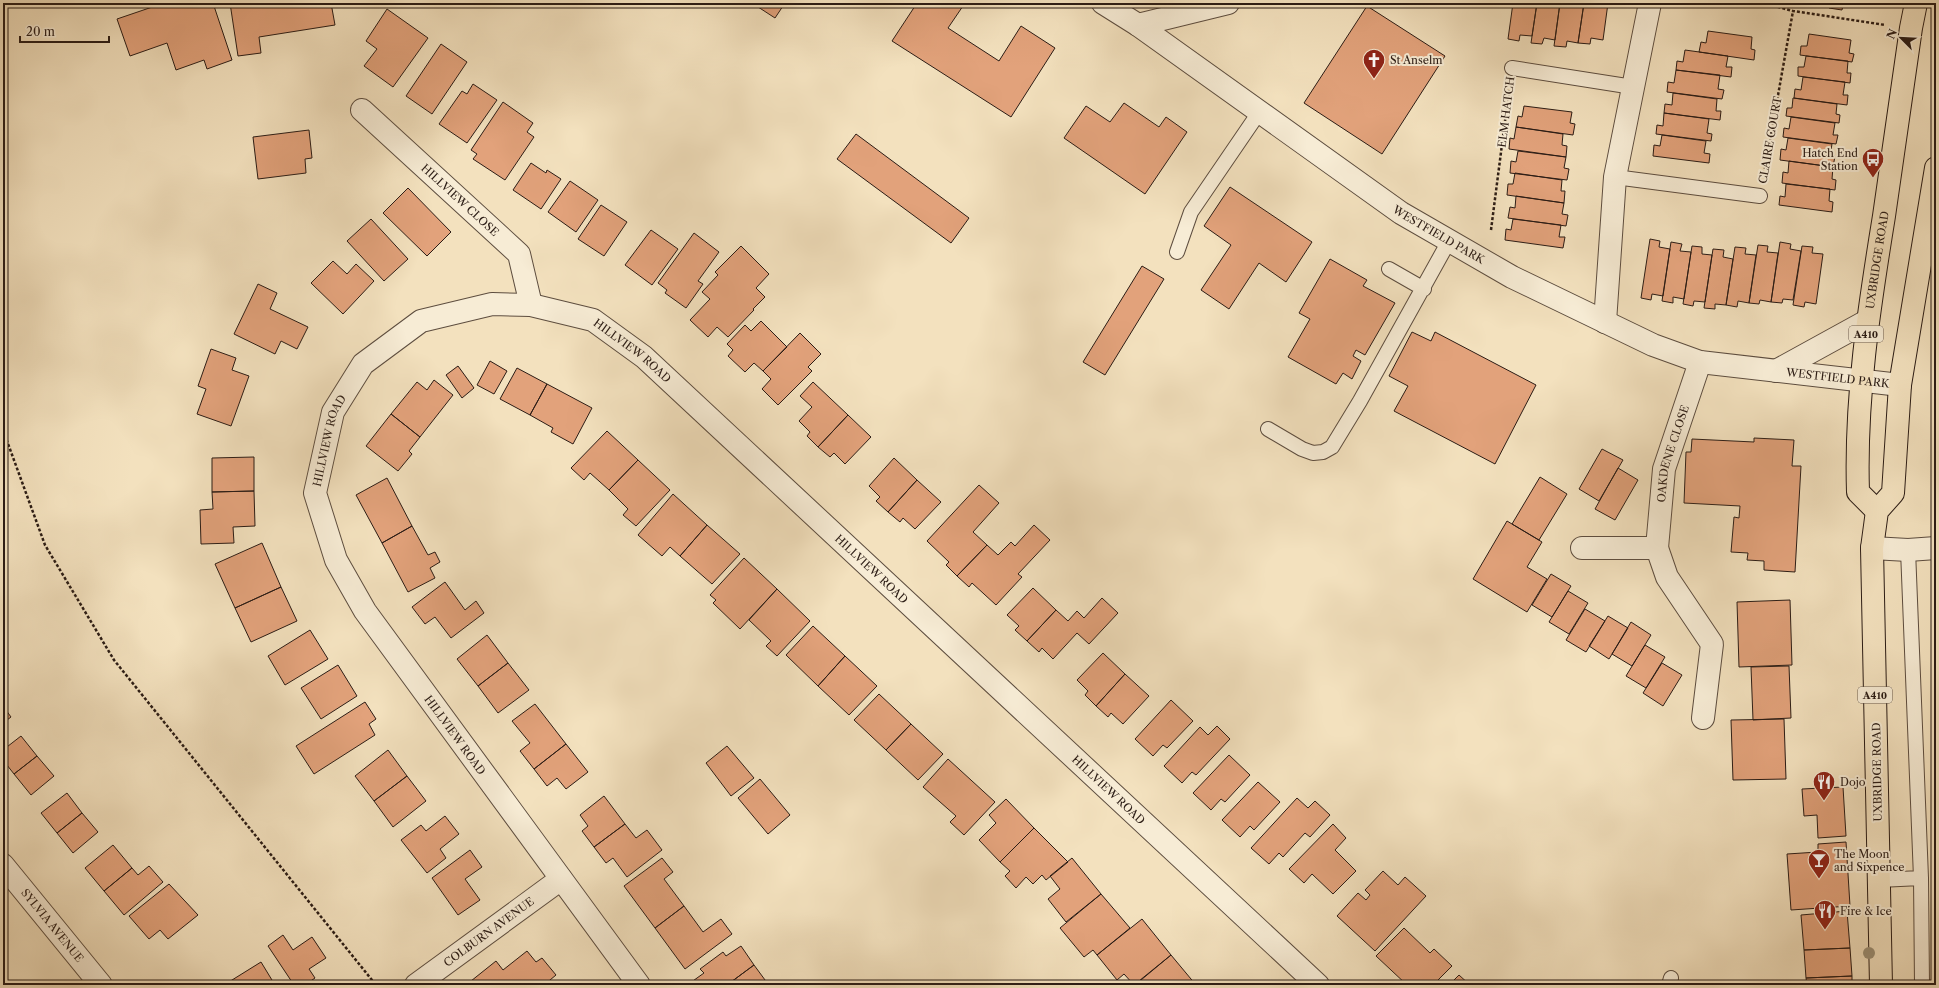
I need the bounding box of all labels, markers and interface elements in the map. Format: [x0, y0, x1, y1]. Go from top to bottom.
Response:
scale bar [20, 18, 109, 44]
north arrow [1881, 18, 1921, 58]
text: 20 m [26, 24, 55, 39]
text: N [1884, 26, 1900, 41]
church icon: St Anselm [1361, 47, 1387, 80]
place label: St Anselm [1390, 53, 1443, 67]
street label: ELM HATCH [1495, 76, 1517, 148]
street label: CLAIRE COURT [1755, 94, 1785, 185]
place label: Hatch End Station [1802, 146, 1858, 173]
bus stop icon: Hatch End Station [1860, 146, 1886, 179]
street label: HILLVIEW CLOSE [418, 161, 502, 239]
street label: WESTFIELD PARK [1389, 202, 1487, 267]
street label: UXBRIDGE ROAD [1863, 210, 1892, 310]
street label: HILLVIEW ROAD [591, 316, 674, 386]
road number: A410 [1849, 326, 1883, 342]
street label: WESTFIELD PARK [1784, 365, 1891, 391]
street label: HILLVIEW ROAD [310, 392, 349, 488]
street label: OAKDENE CLOSE [1654, 403, 1692, 503]
street label: HILLVIEW ROAD [832, 531, 911, 607]
road number: A410 [1858, 687, 1892, 703]
street label: HILLVIEW ROAD [421, 692, 489, 778]
street label: UXBRIDGE ROAD [1869, 722, 1885, 822]
street label: HILLVIEW ROAD [1069, 752, 1148, 827]
restaurant icon: Dojo [1811, 769, 1837, 802]
place label: Dojo [1840, 775, 1866, 789]
bar icon: The Moon and Sixpence [1806, 847, 1832, 880]
place label: The Moon and Sixpence [1834, 847, 1904, 874]
street label: SYLVIA AVENUE [18, 886, 87, 965]
street label: COLBURN AVENUE [441, 894, 537, 970]
restaurant icon: Fire & Ice [1812, 898, 1838, 931]
place label: Fire & Ice [1840, 904, 1892, 918]

